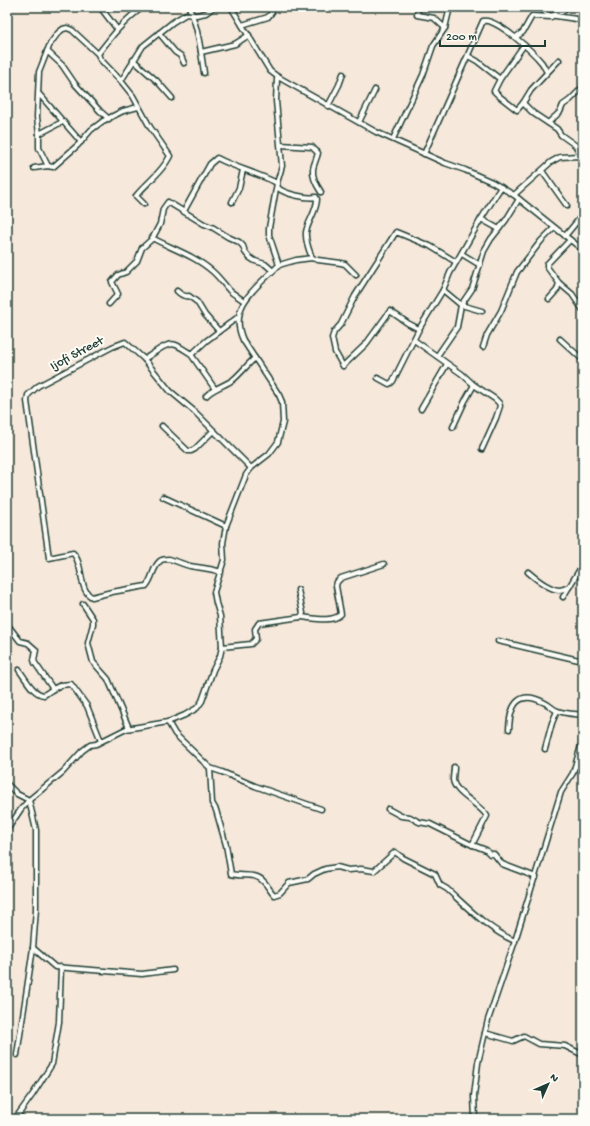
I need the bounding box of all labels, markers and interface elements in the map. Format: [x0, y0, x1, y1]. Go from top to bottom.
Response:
scale bar [440, 22, 545, 48]
text: 200 m [446, 31, 477, 45]
street label: Ijofi Street [48, 333, 108, 374]
north arrow [528, 1064, 568, 1104]
text: N [547, 1072, 560, 1085]

